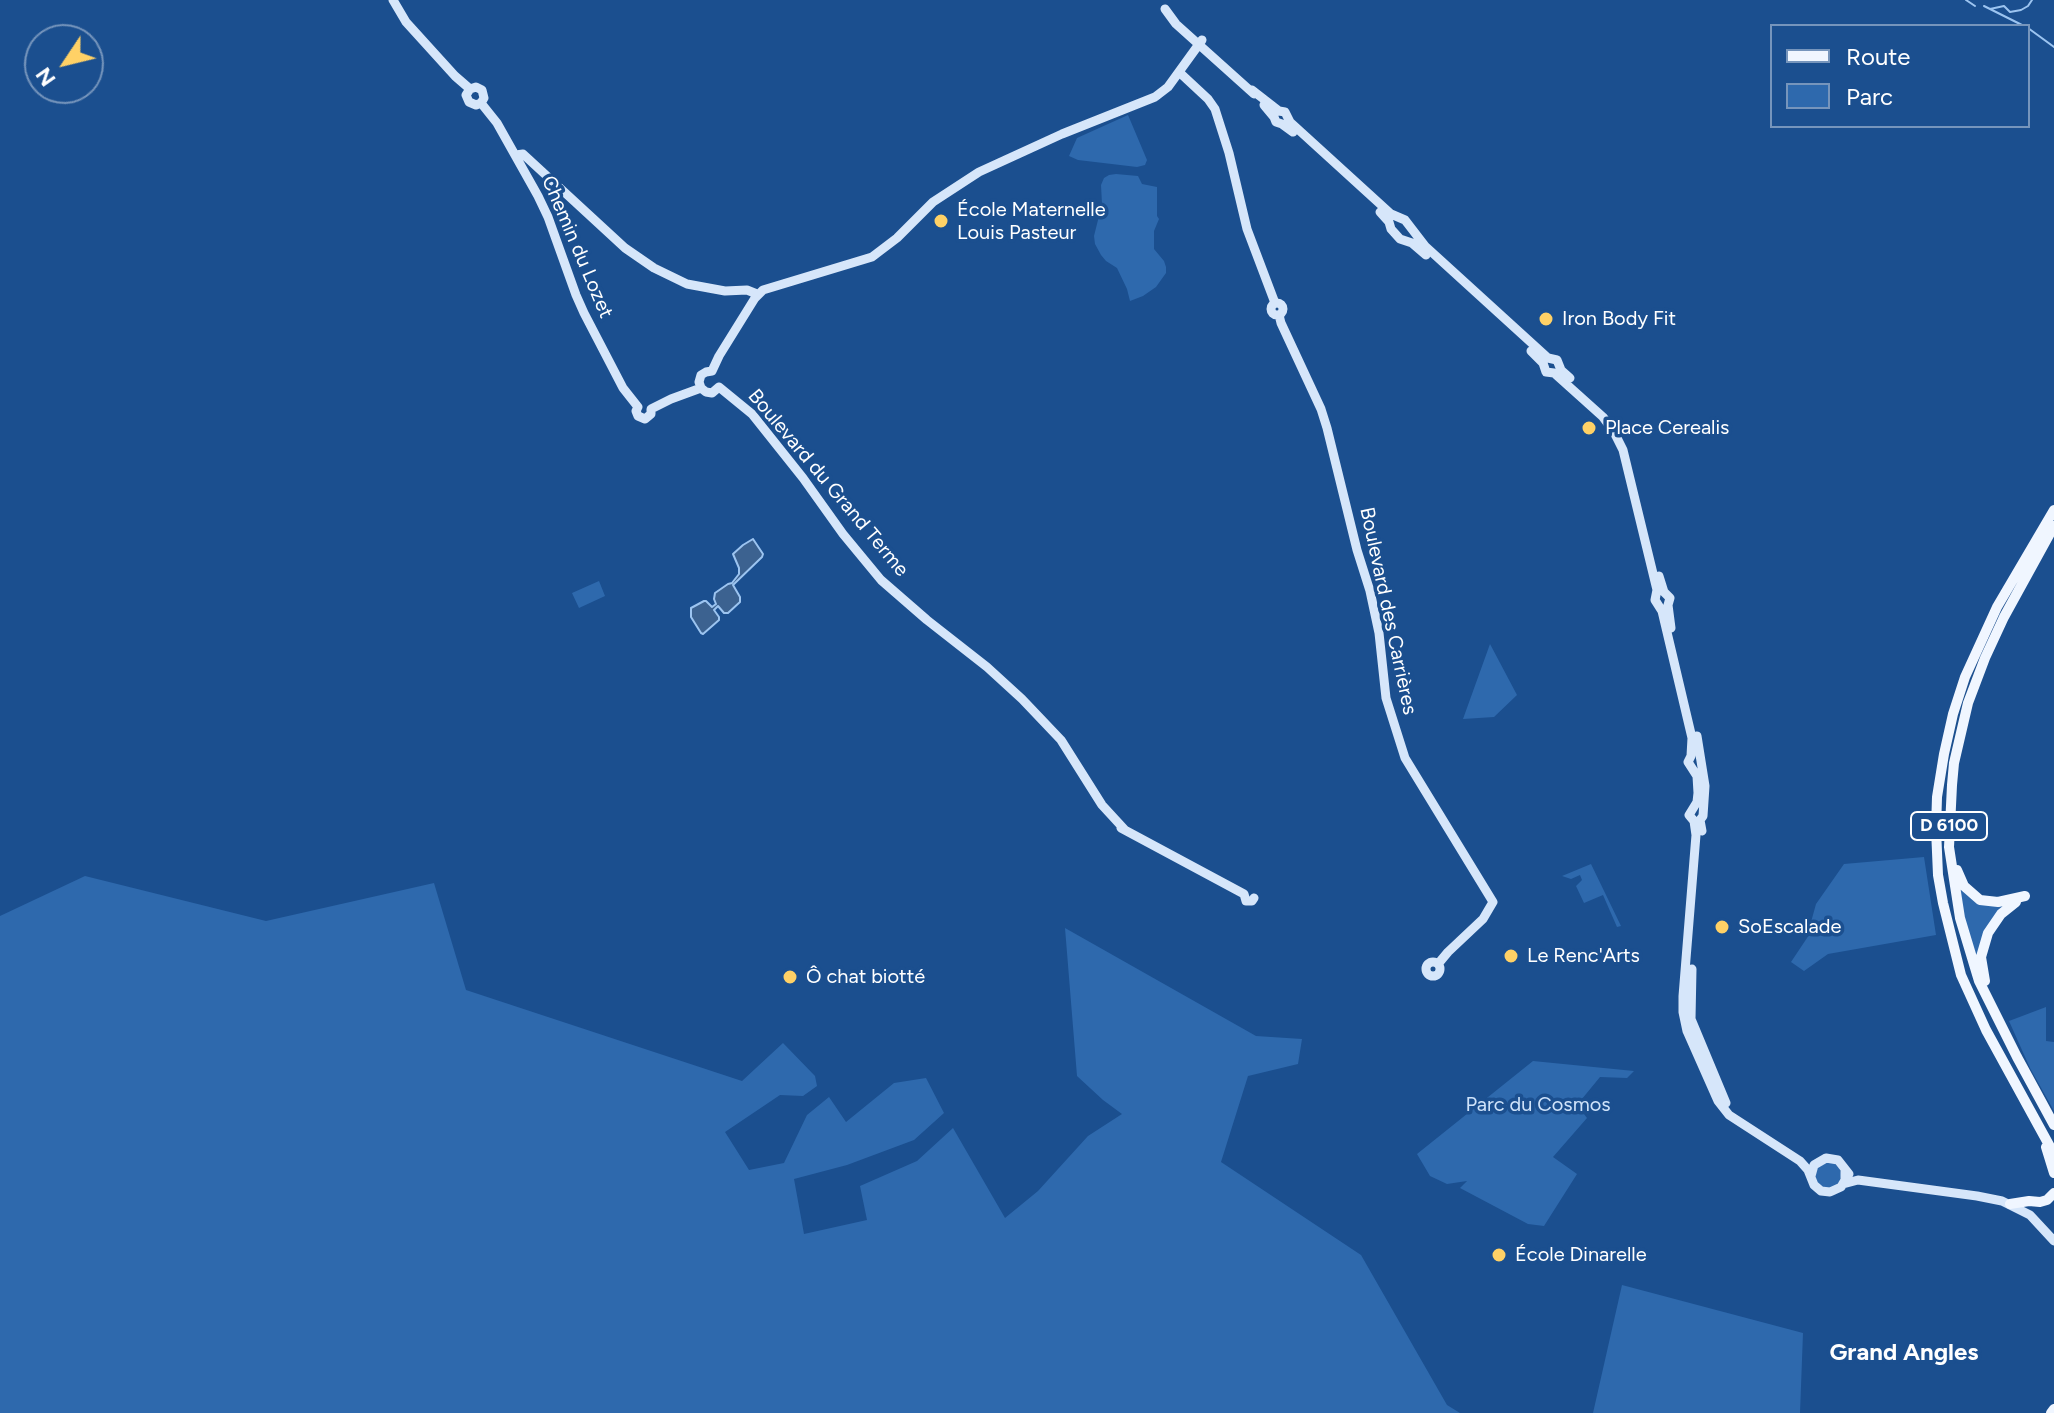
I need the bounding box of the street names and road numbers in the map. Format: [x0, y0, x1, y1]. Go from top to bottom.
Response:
street label: Chemin du Lozet [536, 172, 618, 322]
street label: Boulevard du Grand Terme [743, 384, 913, 582]
street label: Boulevard des Carrières [1354, 505, 1422, 717]
road number: D 6100 [1911, 812, 1987, 840]

